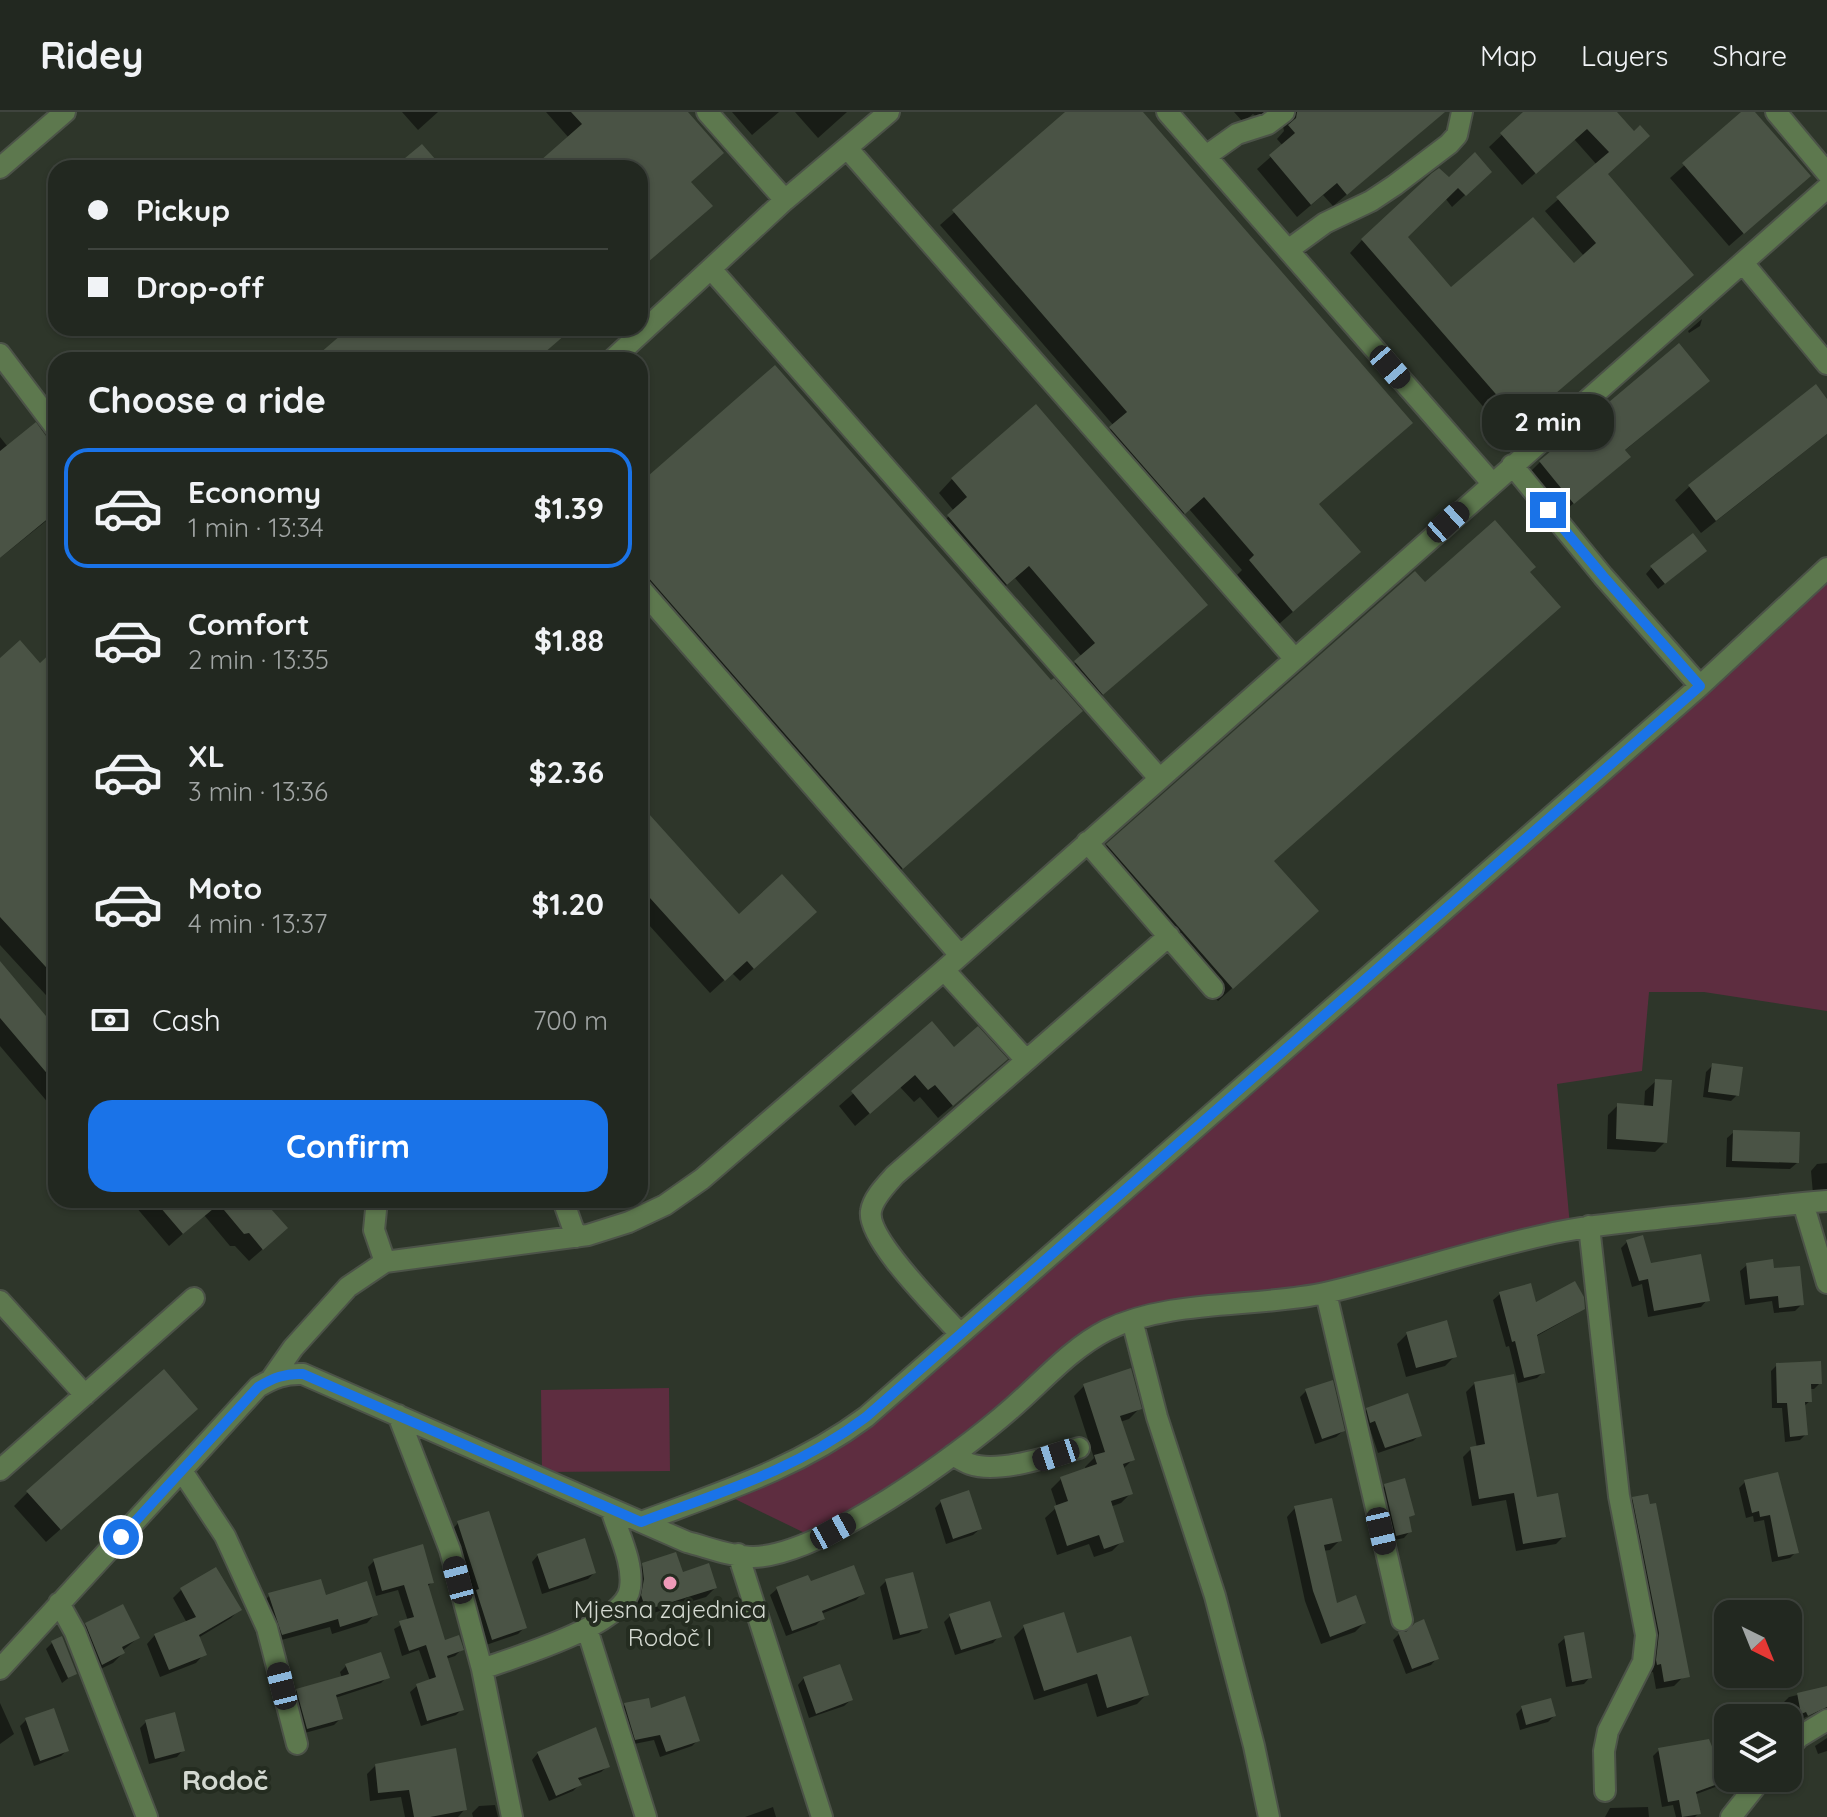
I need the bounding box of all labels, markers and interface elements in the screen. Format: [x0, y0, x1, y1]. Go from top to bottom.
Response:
text: Ridey [40, 31, 143, 79]
text: Map [1480, 38, 1537, 73]
text: Layers [1581, 38, 1668, 73]
text: Share [1712, 38, 1787, 73]
text: Pickup [136, 191, 230, 229]
text: Drop-off [136, 268, 264, 306]
car [1365, 341, 1415, 393]
text: Choose a ride [88, 377, 326, 422]
callout: 2 min [1482, 394, 1614, 450]
text: 2 min [1514, 405, 1582, 438]
icon: car [92, 472, 164, 544]
text: Economy [188, 473, 321, 511]
text: $1.39 [534, 489, 604, 527]
route end [1530, 492, 1566, 528]
car [1422, 497, 1474, 547]
text: 1 min · 13:34 [188, 511, 324, 544]
icon: car [92, 604, 164, 676]
text: Comfort [188, 605, 309, 643]
text: $1.88 [534, 621, 604, 659]
text: 2 min · 13:35 [188, 643, 329, 676]
icon: car [92, 736, 164, 808]
text: XL [188, 737, 225, 775]
text: $2.36 [529, 753, 604, 791]
text: 3 min · 13:36 [188, 775, 328, 808]
icon: car [92, 868, 164, 940]
text: Moto [188, 869, 262, 907]
text: $1.20 [531, 885, 604, 923]
text: 4 min · 13:37 [188, 907, 327, 940]
icon: cash [88, 998, 132, 1042]
text: Cash [152, 1001, 221, 1039]
text: 700 m [533, 1004, 608, 1037]
button: Confirm [88, 1100, 608, 1192]
car [1029, 1436, 1083, 1474]
car [1364, 1505, 1398, 1557]
car [806, 1509, 860, 1553]
route start [103, 1519, 139, 1555]
car [440, 1554, 476, 1606]
marker: Mjesna zajednica Rodoč I [661, 1574, 679, 1592]
place label: Mjesna zajednica Rodoč I [574, 1594, 766, 1652]
north arrow [1714, 1600, 1802, 1688]
map controls [1714, 1600, 1802, 1792]
car [265, 1660, 299, 1712]
button: layers [1714, 1704, 1802, 1792]
district label: Rodoč [182, 1762, 268, 1797]

